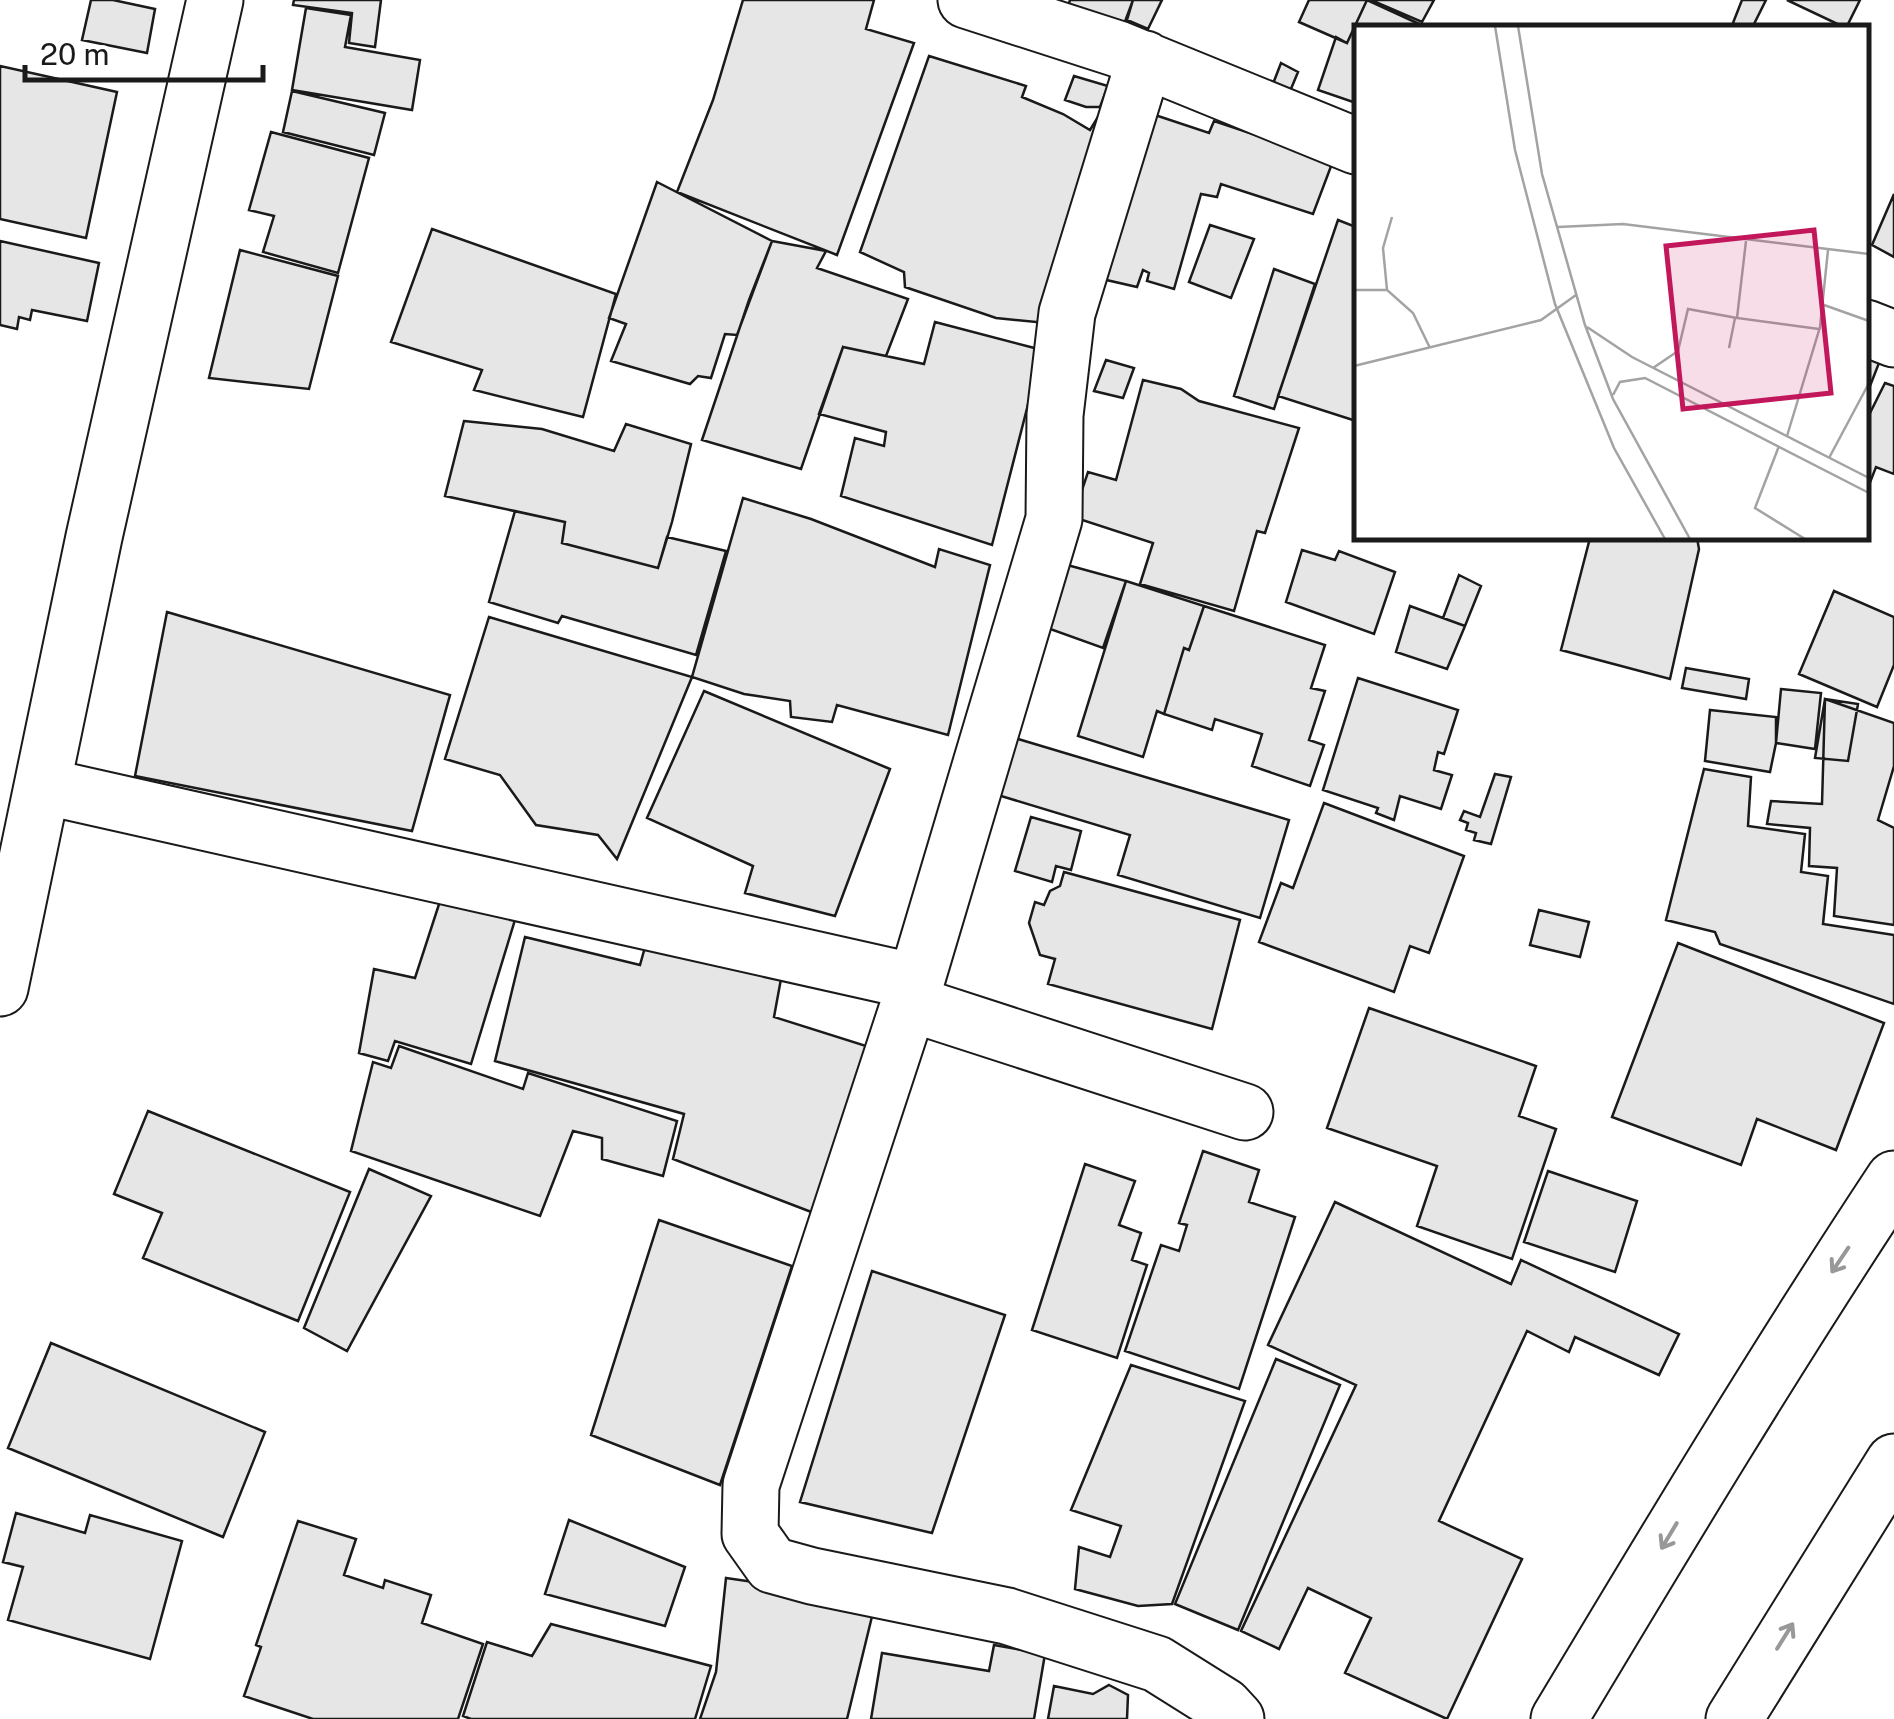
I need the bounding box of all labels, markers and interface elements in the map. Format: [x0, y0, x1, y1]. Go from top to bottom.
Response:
scale bar [25, 20, 262, 82]
inset map [1354, 25, 1869, 540]
text: 20 m [40, 36, 109, 72]
one-way arrow [1830, 1246, 1851, 1274]
one-way arrow [1659, 1521, 1679, 1550]
one-way arrow [1775, 1622, 1795, 1651]

